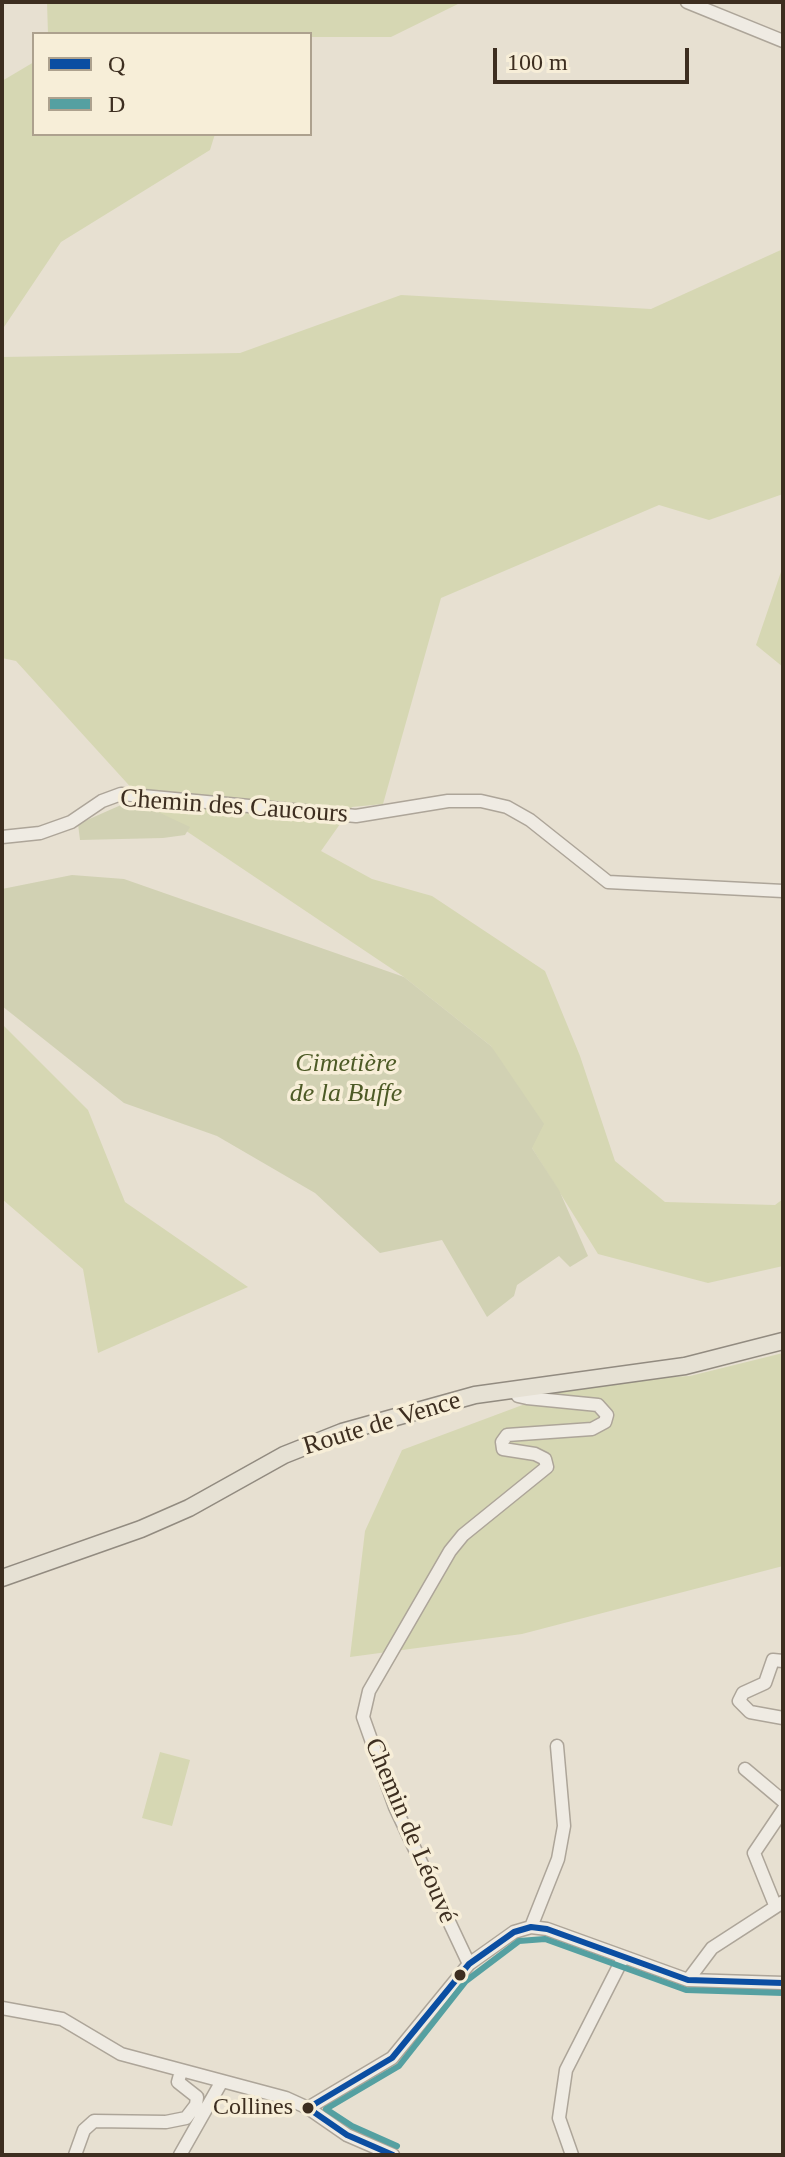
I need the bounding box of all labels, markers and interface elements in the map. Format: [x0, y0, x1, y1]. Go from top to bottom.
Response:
legend [32, 32, 312, 136]
scale bar [497, 32, 693, 82]
text: 100 m [507, 49, 568, 75]
text: Q [108, 51, 125, 77]
text: D [108, 91, 125, 117]
street label: Chemin des Caucours [119, 783, 349, 831]
park label: Cimetière de la Buffe [290, 1048, 402, 1110]
street label: Route de Vence [299, 1385, 465, 1463]
street label: Chemin de Léouvé [357, 1734, 463, 1928]
unlabelled marker [452, 1967, 468, 1983]
place label: Collines [213, 2094, 293, 2122]
marker: Collines [300, 2100, 316, 2116]

